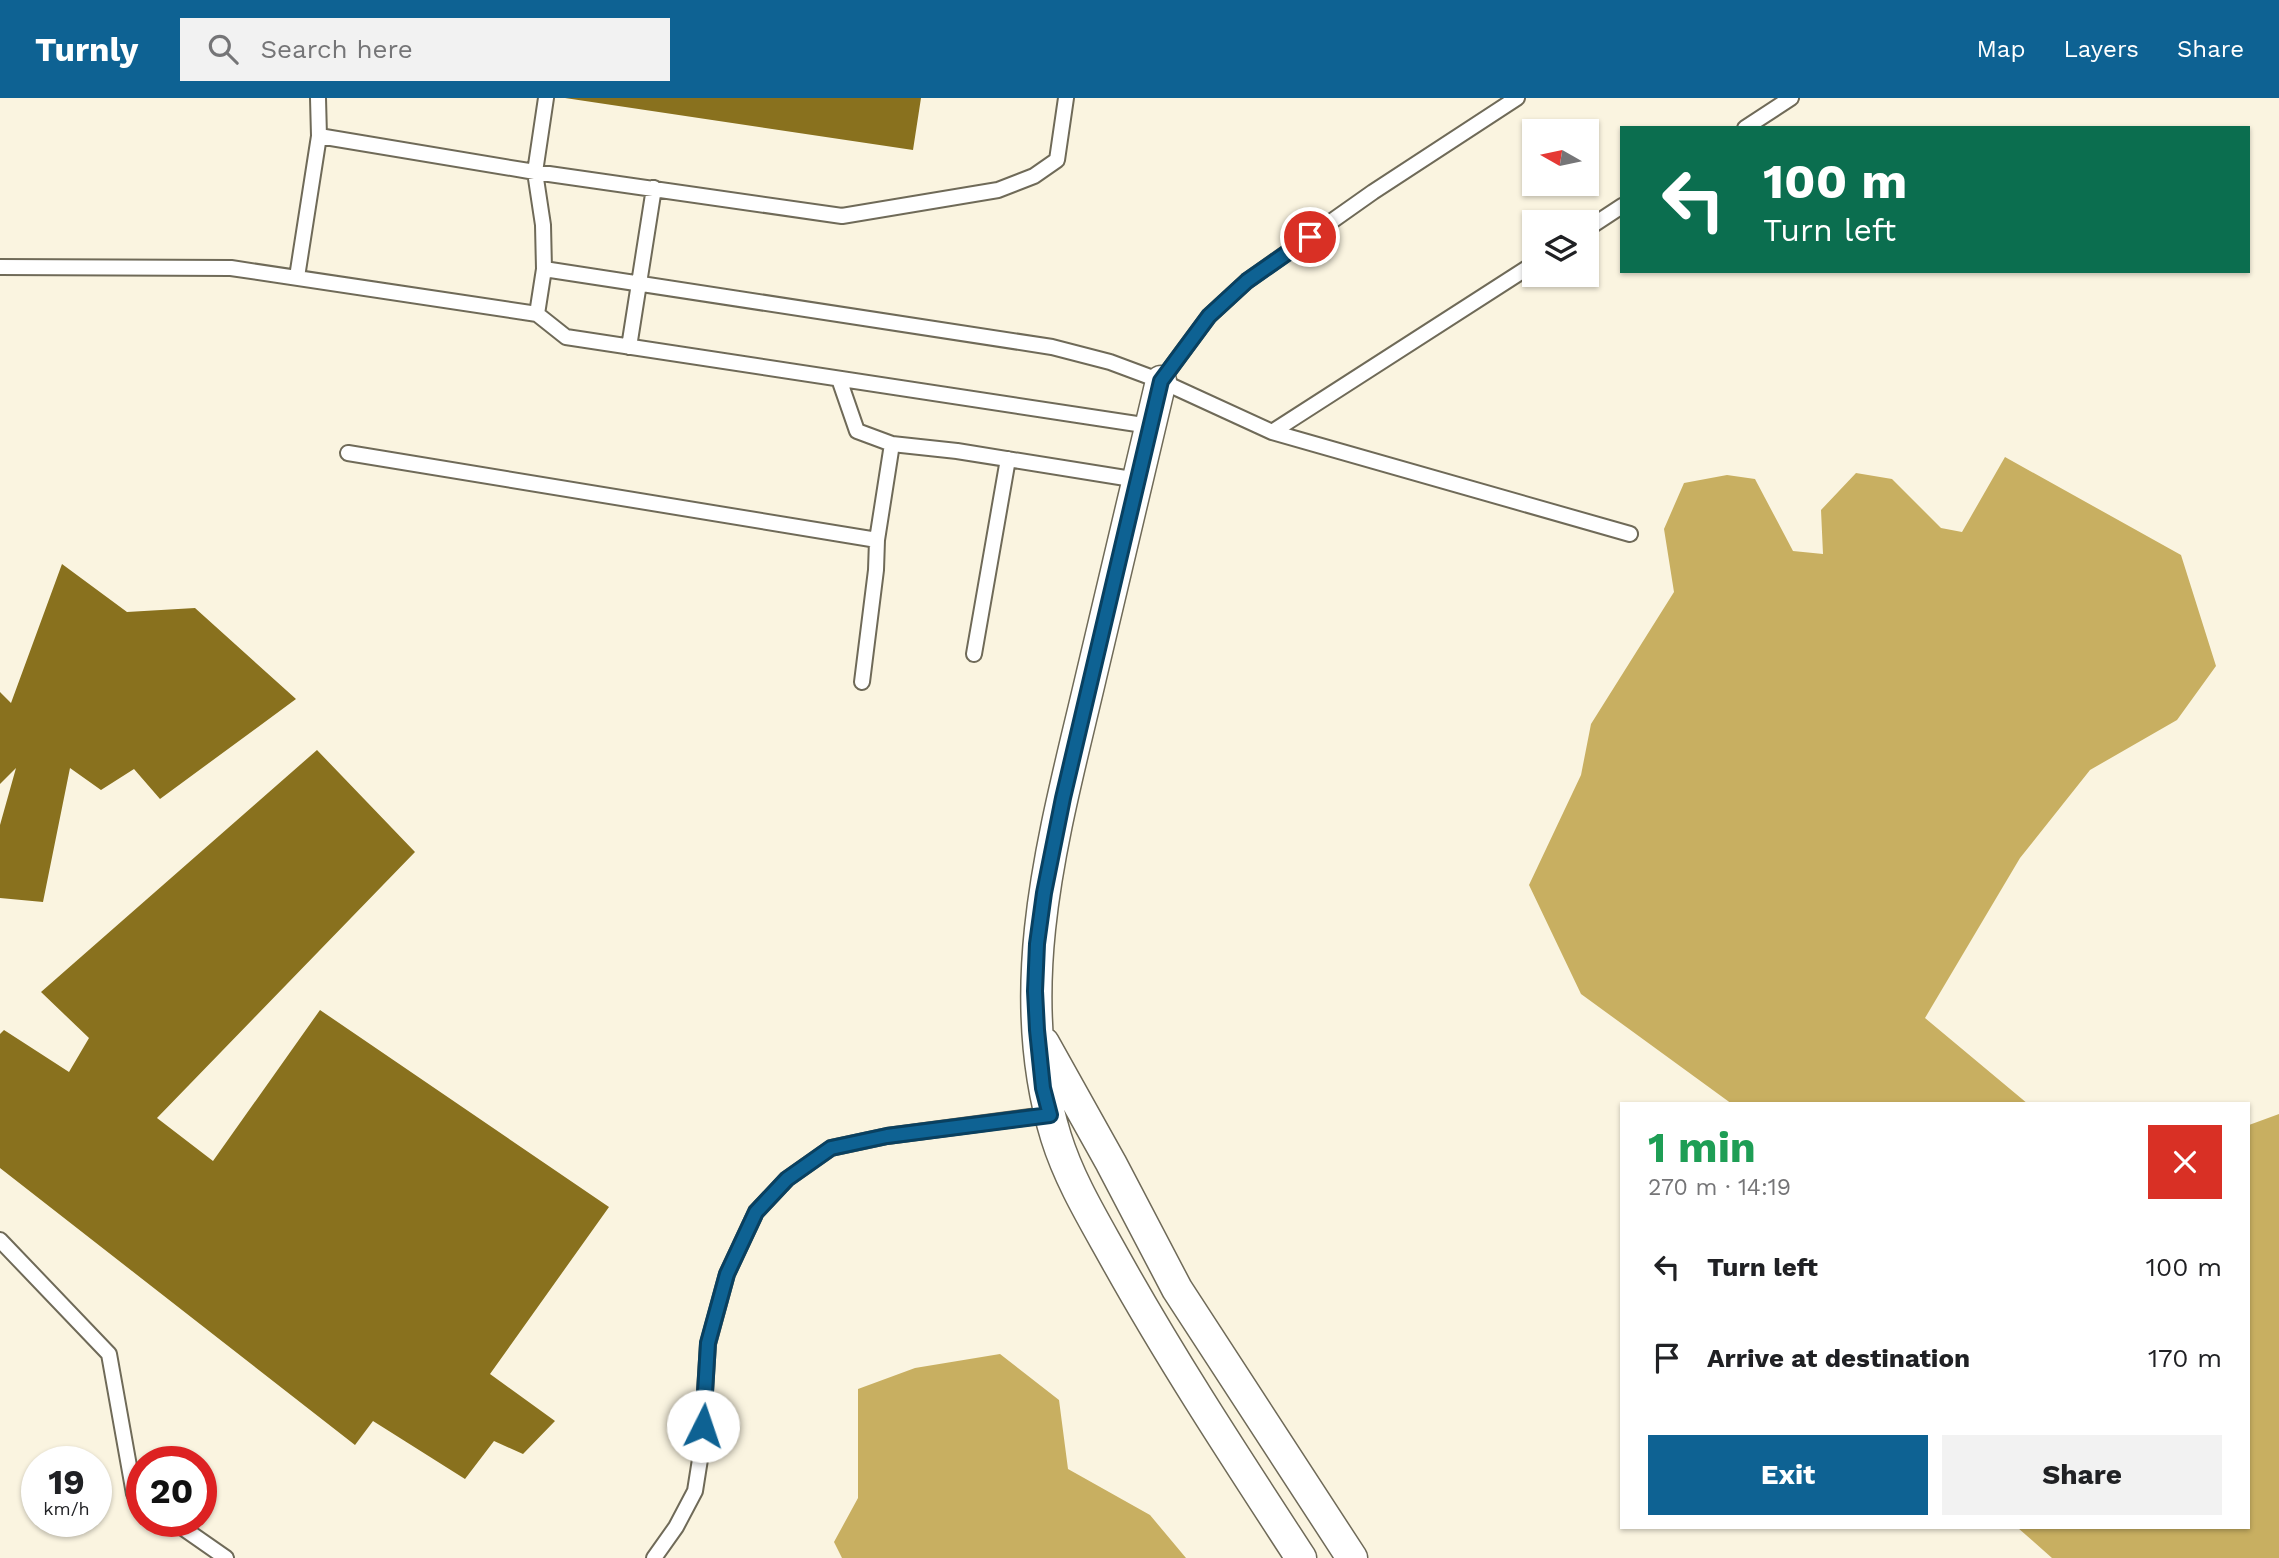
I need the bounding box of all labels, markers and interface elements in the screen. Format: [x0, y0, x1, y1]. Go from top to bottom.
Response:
search box [180, 18, 670, 81]
text: Turnly [35, 30, 138, 69]
icon: search [204, 30, 242, 68]
text: Search here [260, 34, 413, 64]
text: Map [1977, 35, 2025, 63]
text: Layers [2063, 35, 2139, 63]
text: Share [2177, 35, 2244, 63]
north arrow [1522, 119, 1600, 196]
map controls [1522, 119, 1599, 287]
text: 100 m [1763, 152, 1907, 210]
icon: left [1648, 154, 1739, 245]
pin [1280, 207, 1340, 267]
button: layers [1522, 210, 1599, 287]
text: Turn left [1763, 211, 1896, 249]
icon: arrive [1291, 218, 1329, 256]
text: 1 min [1648, 1123, 1756, 1172]
button: close [2148, 1125, 2222, 1199]
text: 270 m · 14:19 [1648, 1174, 1791, 1201]
icon: left [1648, 1248, 1686, 1286]
text: Turn left [1707, 1252, 1818, 1282]
text: 100 m [2146, 1252, 2222, 1282]
icon: arrive [1648, 1339, 1686, 1377]
text: Arrive at destination [1707, 1343, 1970, 1373]
text: 170 m [2148, 1343, 2222, 1373]
position arrow [666, 1389, 740, 1463]
button: Exit [1648, 1435, 1928, 1515]
button: Share [1942, 1435, 2222, 1515]
speed limit sign: 20 [126, 1446, 217, 1537]
text: 19 [48, 1461, 85, 1503]
text: km/h [43, 1498, 90, 1519]

